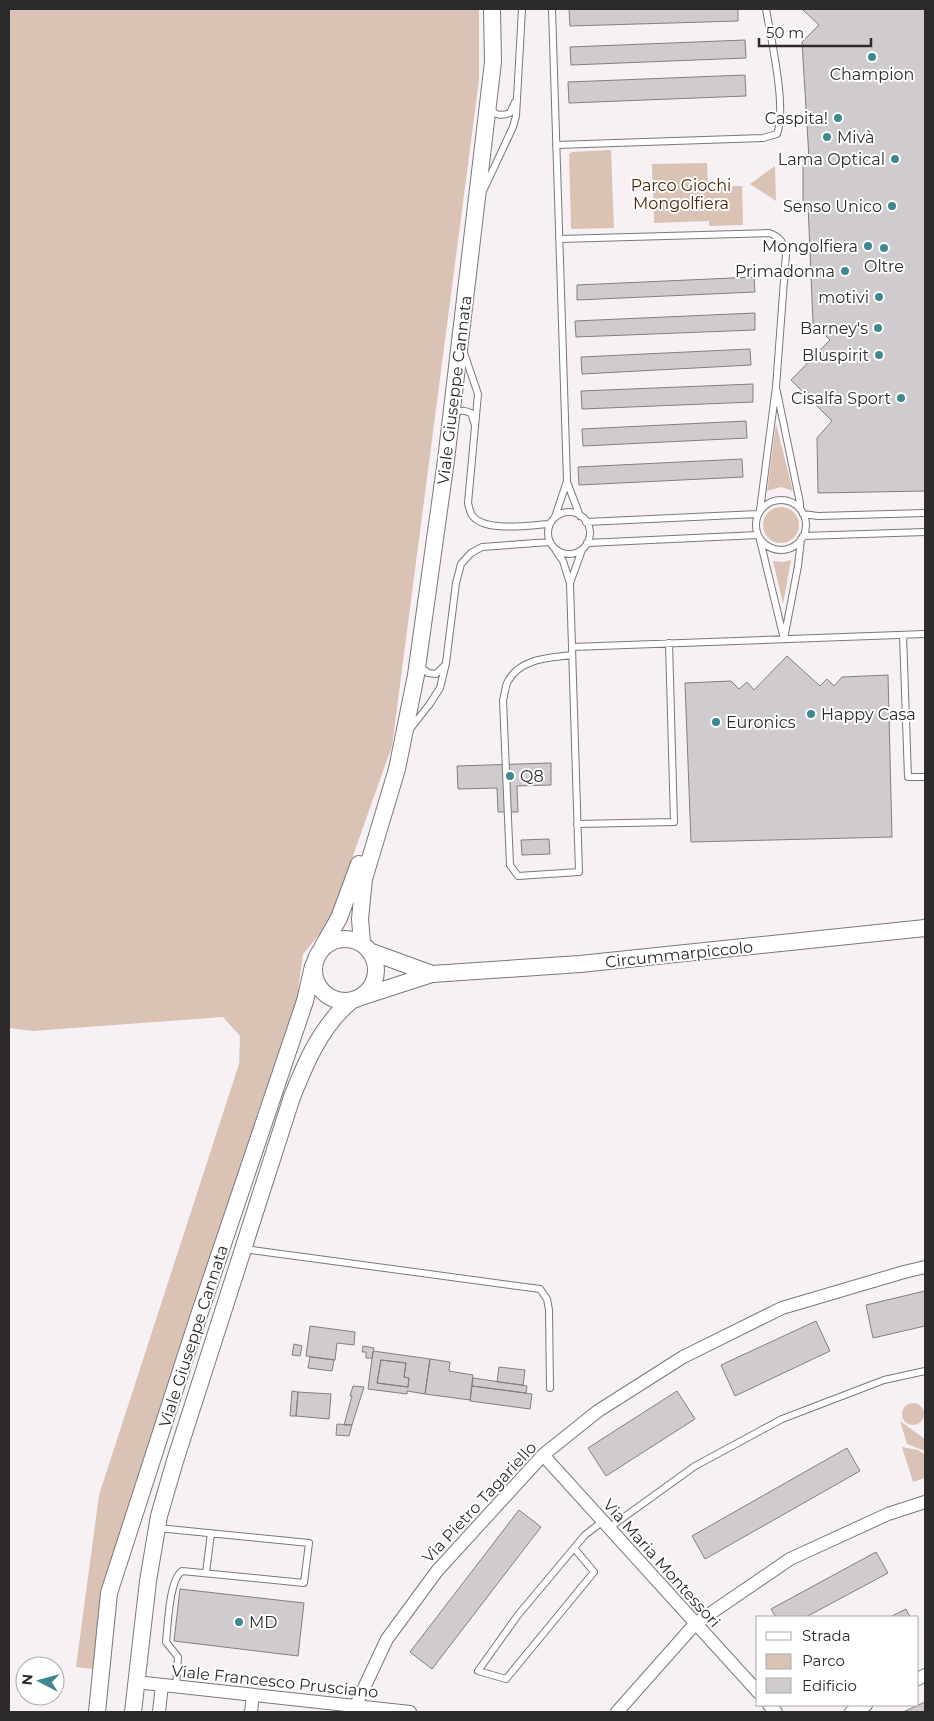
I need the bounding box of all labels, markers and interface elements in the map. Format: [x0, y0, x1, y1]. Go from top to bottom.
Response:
scale bar [759, 15, 872, 47]
text: 50 m [766, 23, 804, 42]
marker: Champion [866, 51, 878, 63]
place label: Champion [830, 65, 914, 84]
place label: Caspita! [765, 109, 828, 128]
marker: Caspita! [832, 112, 844, 124]
place label: Mivà [837, 128, 874, 147]
marker: Mivà [821, 131, 833, 143]
place label: Lama Optical [778, 150, 885, 169]
marker: Lama Optical [889, 153, 901, 165]
park label: Parco Giochi Mongolfiera [631, 176, 731, 213]
place label: Senso Unico [783, 197, 882, 216]
marker: Senso Unico [886, 200, 898, 212]
place label: Mongolfiera [762, 237, 858, 256]
marker: Mongolfiera [862, 240, 874, 252]
marker: Oltre [878, 242, 890, 254]
place label: Oltre [864, 257, 904, 276]
place label: Primadonna [735, 262, 835, 281]
marker: Primadonna [839, 265, 851, 277]
place label: motivi [818, 288, 869, 307]
marker: motivi [873, 291, 885, 303]
street label: Viale Giuseppe Cannata [433, 294, 476, 486]
place label: Barney's [800, 319, 868, 338]
marker: Barney's [872, 322, 884, 334]
place label: Bluspirit [802, 346, 869, 365]
marker: Bluspirit [873, 349, 885, 361]
place label: Cisalfa Sport [791, 389, 892, 408]
marker: Cisalfa Sport [895, 392, 907, 404]
place label: Happy Casa [821, 705, 916, 724]
marker: Happy Casa [805, 708, 817, 720]
place label: Euronics [726, 713, 796, 732]
marker: Euronics [710, 716, 722, 728]
place label: Q8 [520, 767, 544, 786]
marker: Q8 [504, 770, 516, 782]
street label: Circummarpiccolo [604, 937, 754, 972]
street label: Viale Giuseppe Cannata [155, 1243, 232, 1430]
street label: Via Pietro Tagariello [418, 1438, 540, 1567]
street label: Via Maria Montessori [599, 1495, 724, 1631]
place label: MD [249, 1613, 278, 1632]
marker: MD [233, 1616, 245, 1628]
legend [756, 1616, 919, 1706]
text: Strada [802, 1626, 851, 1645]
text: Parco [802, 1651, 845, 1670]
north arrow [15, 1656, 65, 1706]
street label: Viale Francesco Prusciano [171, 1661, 379, 1702]
text: N [18, 1673, 37, 1686]
text: Edificio [802, 1676, 857, 1695]

